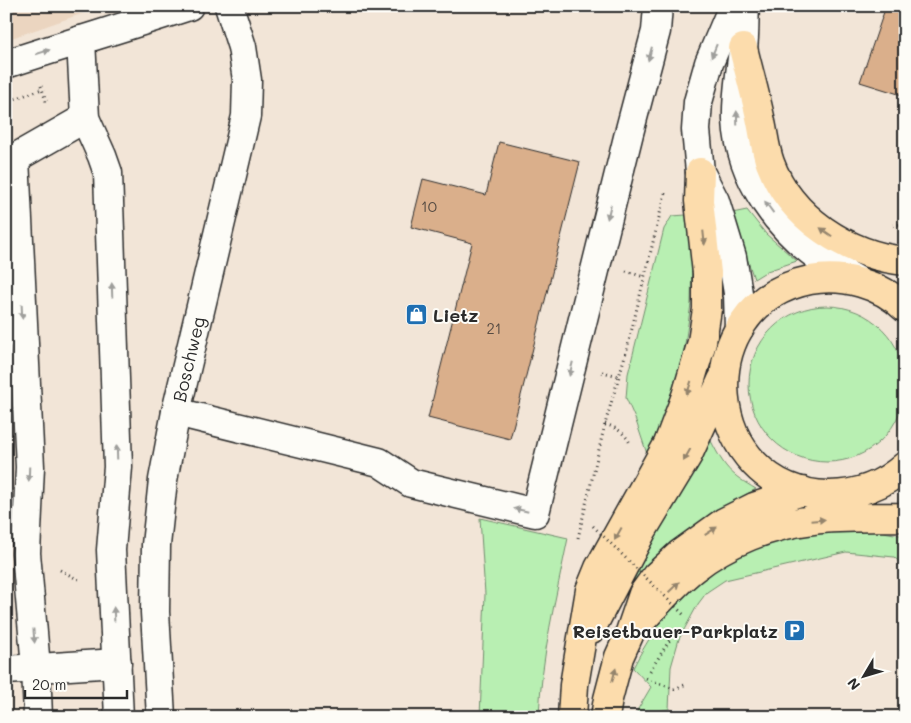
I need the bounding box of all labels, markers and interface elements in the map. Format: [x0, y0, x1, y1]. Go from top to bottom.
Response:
one-way arrow [710, 44, 718, 59]
one-way arrow [646, 47, 654, 62]
one-way arrow [36, 48, 51, 55]
one-way arrow [733, 110, 741, 126]
house number: 10 [421, 196, 437, 216]
one-way arrow [764, 200, 774, 214]
one-way arrow [605, 204, 613, 219]
one-way arrow [819, 227, 832, 237]
one-way arrow [700, 230, 708, 246]
one-way arrow [107, 282, 115, 298]
shop icon: Lietz [405, 303, 429, 327]
place label: Lietz [433, 303, 478, 327]
one-way arrow [19, 304, 27, 320]
street label: Boschweg [167, 314, 210, 404]
house number: 21 [486, 318, 502, 338]
one-way arrow [566, 362, 574, 377]
one-way arrow [684, 381, 692, 396]
one-way arrow [113, 444, 121, 460]
one-way arrow [683, 448, 692, 461]
one-way arrow [25, 466, 33, 482]
one-way arrow [513, 506, 528, 514]
one-way arrow [811, 515, 827, 523]
one-way arrow [704, 526, 717, 536]
one-way arrow [614, 527, 622, 542]
one-way arrow [668, 581, 680, 593]
one-way arrow [110, 606, 118, 622]
place label: Reisetbauer-Parkplatz [573, 619, 778, 643]
parking icon: Reisetbauer-Parkplatz [782, 619, 806, 643]
one-way arrow [30, 628, 38, 644]
north arrow [838, 650, 888, 700]
one-way arrow [610, 667, 618, 682]
scale bar [25, 668, 128, 700]
text: 20 m [32, 674, 66, 694]
text: N [843, 674, 864, 694]

